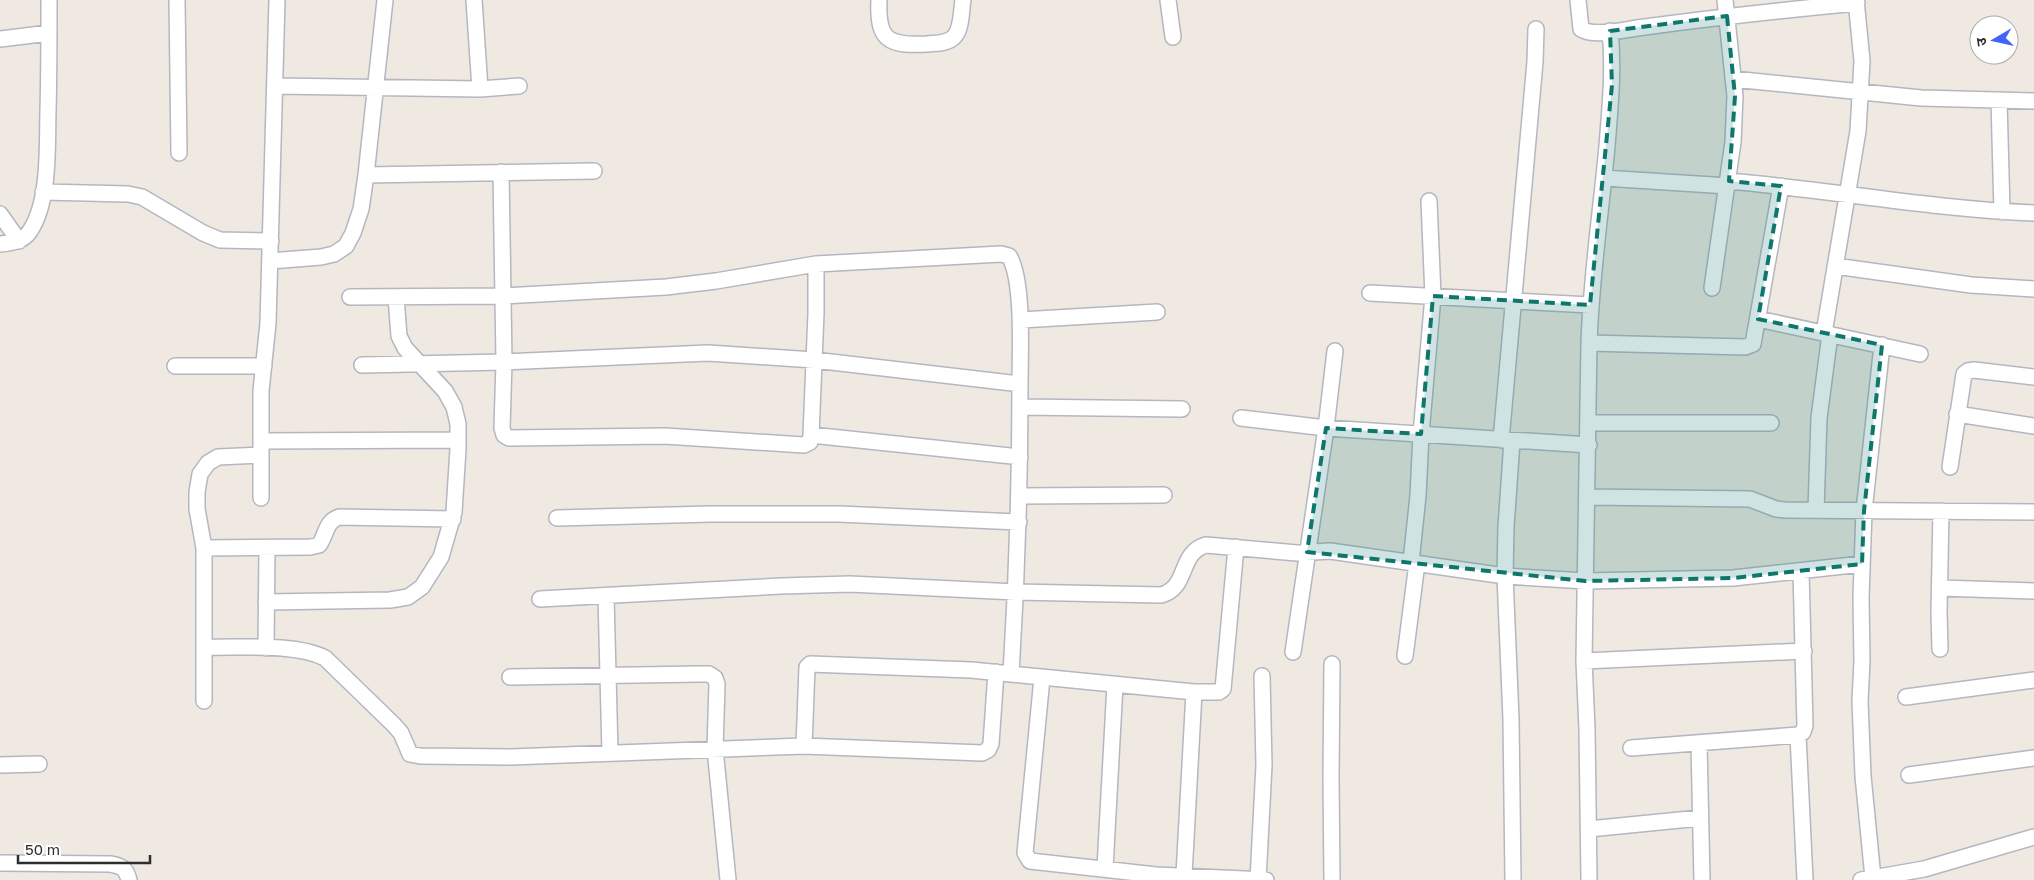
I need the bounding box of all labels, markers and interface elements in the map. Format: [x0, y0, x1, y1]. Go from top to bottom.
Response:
north arrow [1969, 15, 2019, 65]
text: उ [1972, 36, 1990, 47]
scale bar [18, 832, 150, 864]
text: 50 m [25, 840, 60, 858]

